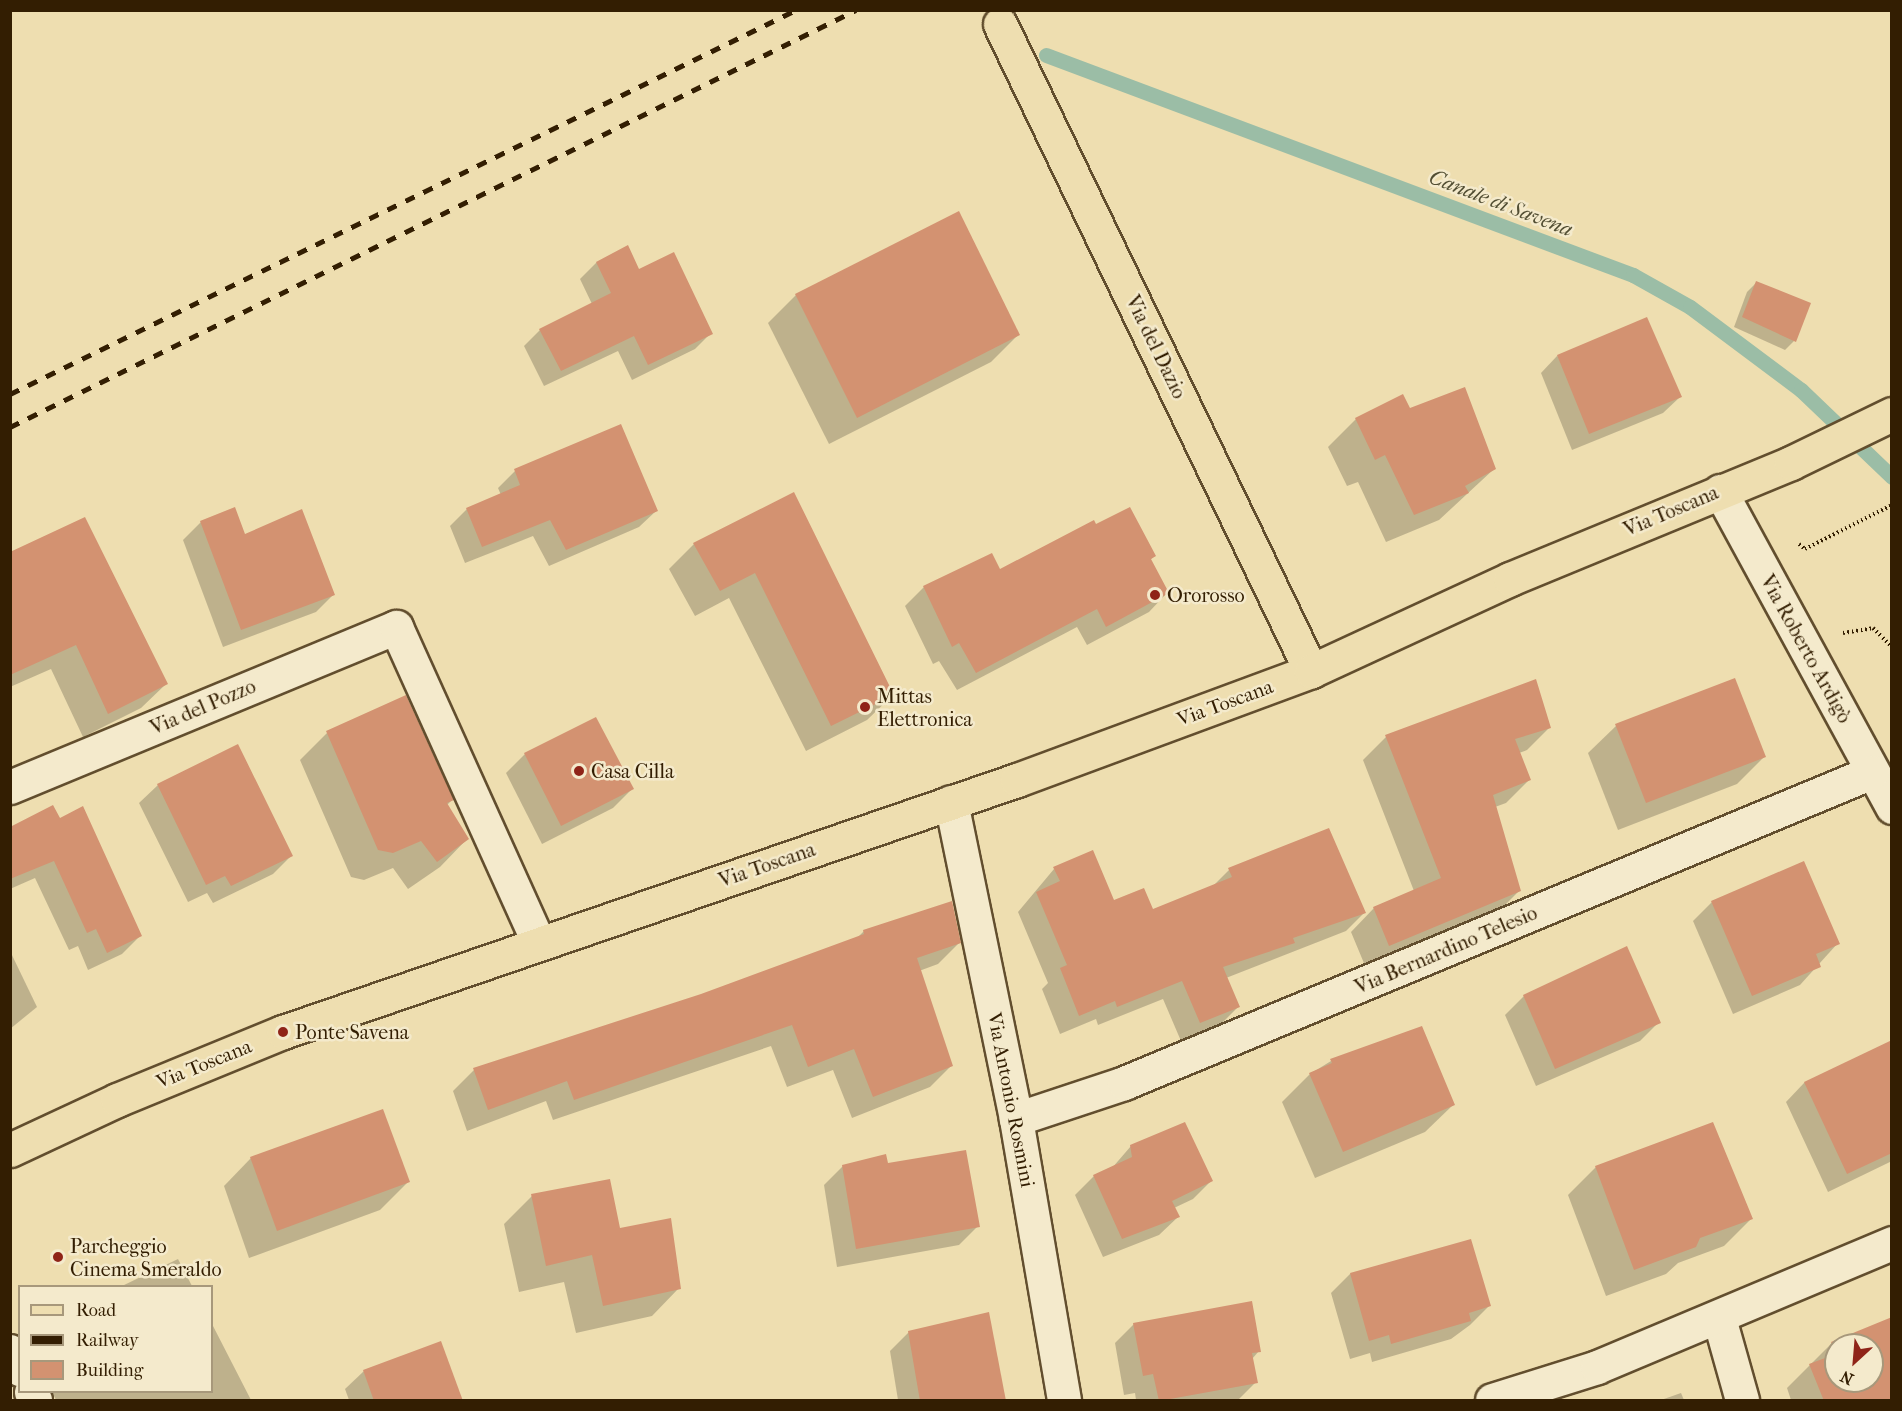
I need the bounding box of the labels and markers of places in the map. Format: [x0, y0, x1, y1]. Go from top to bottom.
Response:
place label: Ororosso [1167, 583, 1245, 607]
marker: Ororosso [1148, 588, 1162, 602]
place label: Mittas Elettronica [877, 684, 973, 731]
marker: Mittas Elettronica [858, 700, 872, 714]
place label: Casa Cilla [591, 759, 674, 783]
marker: Casa Cilla [572, 764, 586, 778]
place label: Ponte Savena [295, 1020, 409, 1044]
marker: Ponte Savena [276, 1025, 290, 1039]
place label: Parcheggio Cinema Smeraldo [70, 1234, 222, 1281]
marker: Parcheggio Cinema Smeraldo [51, 1250, 65, 1264]

